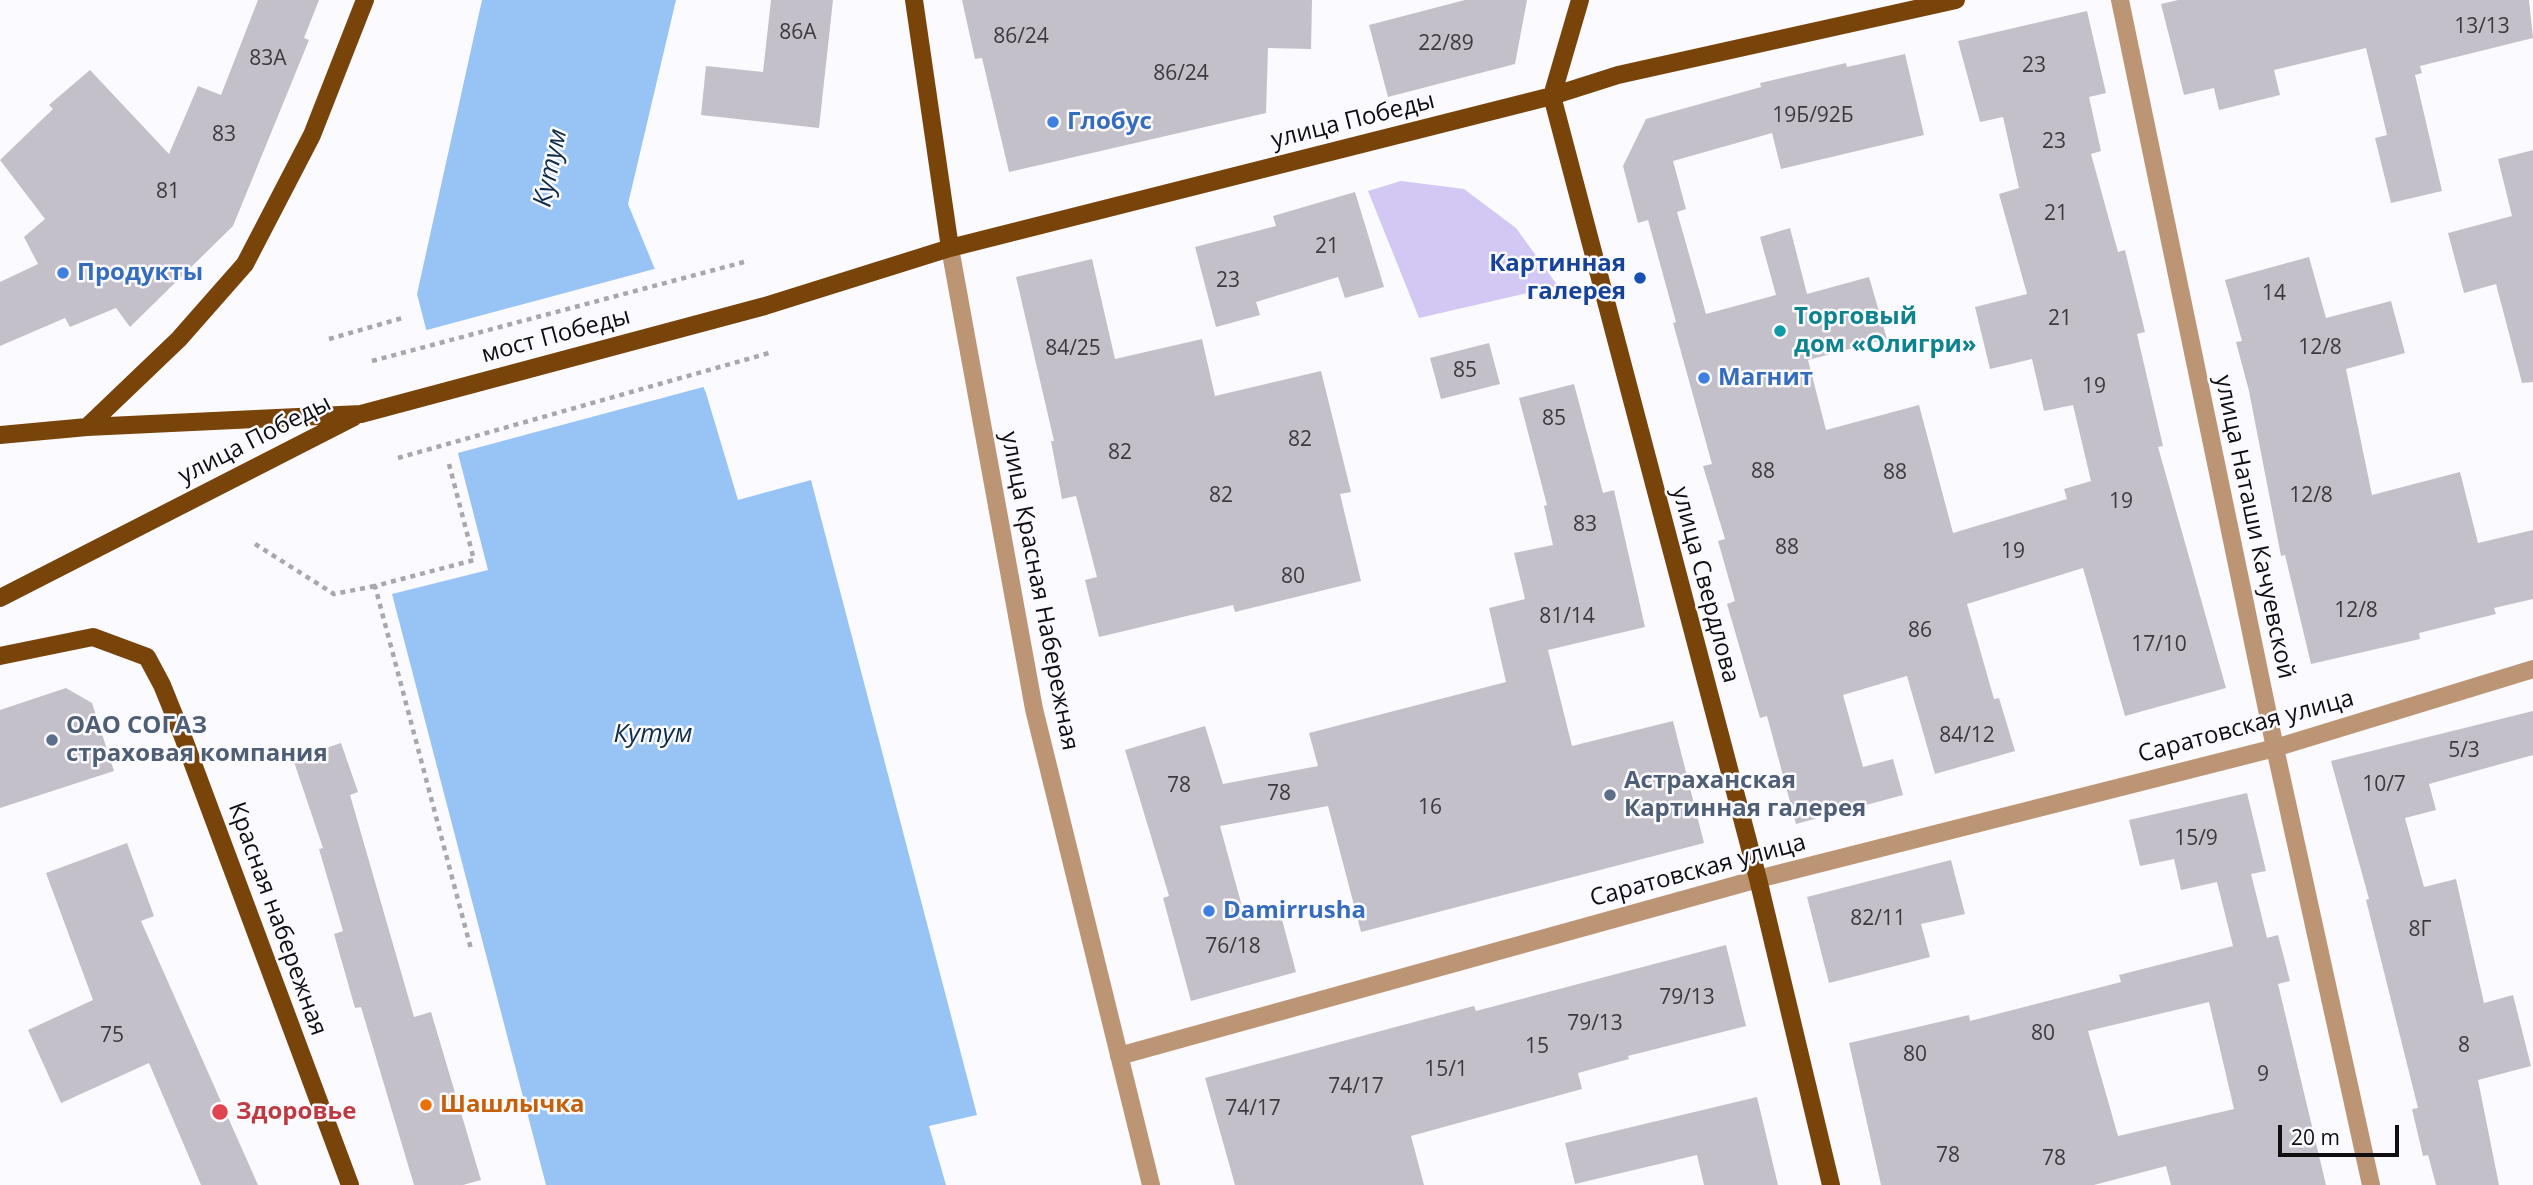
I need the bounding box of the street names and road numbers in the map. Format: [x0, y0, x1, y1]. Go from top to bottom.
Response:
street label: улица Победы [1268, 87, 1438, 155]
street label: мост Победы [478, 302, 634, 370]
street label: улица Наташи Качуевской [2208, 373, 2300, 681]
street label: улица Победы [174, 389, 336, 491]
street label: улица Красная Набережная [994, 429, 1084, 753]
street label: улица Свердлова [1665, 484, 1745, 686]
street label: Саратовская улица [2135, 684, 2357, 770]
street label: Красная набережная [221, 798, 333, 1040]
street label: Саратовская улица [1587, 828, 1809, 914]

